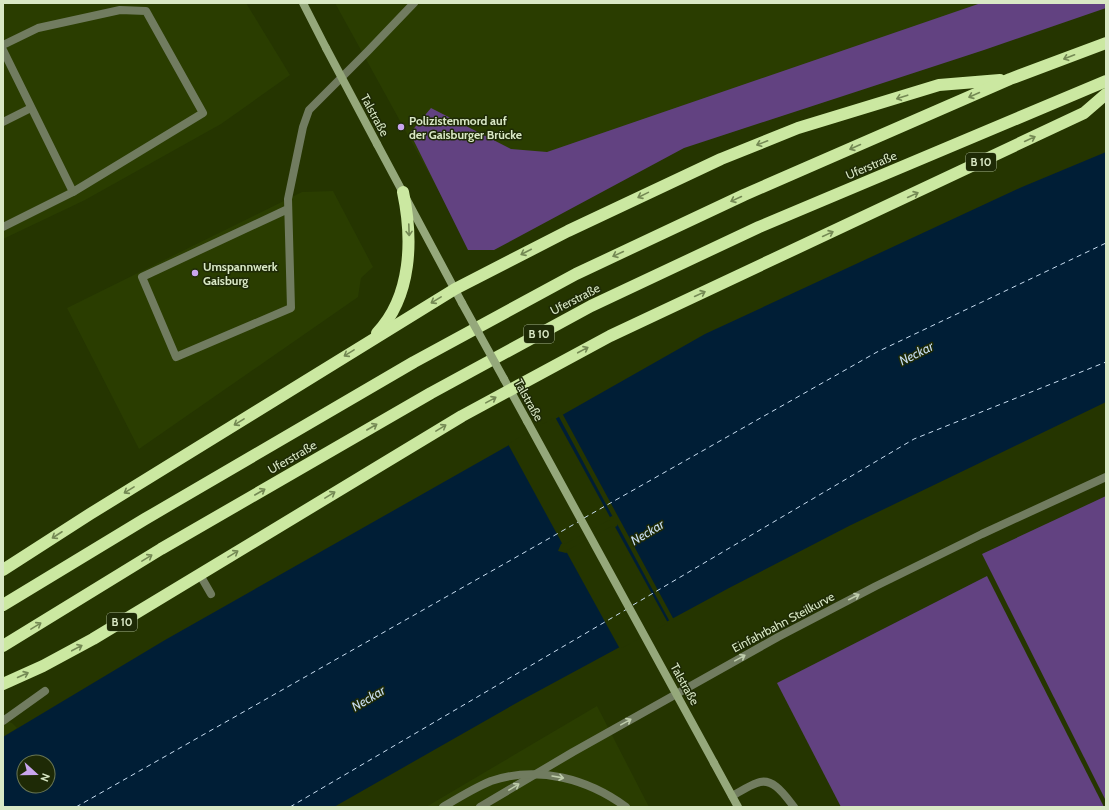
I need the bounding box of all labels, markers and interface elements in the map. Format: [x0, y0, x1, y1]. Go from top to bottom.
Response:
one-way arrow [1064, 53, 1076, 61]
street label: Talstraße [358, 91, 392, 139]
one-way arrow [968, 91, 980, 99]
one-way arrow [895, 94, 908, 101]
place label: Polizistenmord auf der Gaisburger Brücke [409, 113, 522, 142]
marker: Polizistenmord auf der Gaisburger Brücke [396, 122, 406, 132]
one-way arrow [1024, 135, 1036, 142]
one-way arrow [757, 139, 769, 147]
one-way arrow [849, 144, 861, 151]
street label: Uferstraße [843, 148, 899, 182]
road number: B 10 [966, 153, 996, 171]
one-way arrow [906, 191, 918, 198]
one-way arrow [637, 192, 649, 199]
one-way arrow [730, 196, 742, 203]
one-way arrow [405, 223, 413, 236]
one-way arrow [822, 230, 834, 237]
one-way arrow [521, 249, 533, 256]
one-way arrow [612, 251, 624, 258]
place label: Umspannwerk Gaisburg [203, 259, 278, 288]
marker: Umspannwerk Gaisburg [190, 268, 200, 278]
street label: Uferstraße [548, 280, 602, 318]
one-way arrow [694, 290, 706, 297]
one-way arrow [431, 295, 442, 304]
road number: B 10 [524, 325, 554, 343]
water label: Neckar [896, 337, 937, 368]
one-way arrow [577, 346, 589, 353]
one-way arrow [344, 349, 355, 357]
street label: Talstraße [511, 376, 547, 424]
one-way arrow [485, 395, 497, 403]
one-way arrow [233, 418, 245, 426]
one-way arrow [366, 423, 378, 431]
one-way arrow [435, 424, 447, 432]
street label: Uferstraße [265, 437, 319, 477]
one-way arrow [123, 487, 135, 495]
one-way arrow [254, 488, 266, 496]
one-way arrow [324, 491, 336, 499]
water label: Neckar [627, 515, 668, 548]
one-way arrow [51, 532, 63, 540]
one-way arrow [227, 550, 239, 558]
one-way arrow [141, 554, 152, 562]
street label: Einfahrbahn Steilkurve [729, 589, 837, 655]
one-way arrow [848, 593, 860, 600]
road number: B 10 [107, 613, 137, 631]
one-way arrow [30, 621, 42, 629]
one-way arrow [71, 644, 83, 651]
one-way arrow [734, 654, 746, 661]
street label: Talstraße [667, 660, 703, 708]
one-way arrow [16, 671, 28, 678]
water label: Neckar [348, 681, 389, 714]
one-way arrow [620, 717, 632, 725]
north arrow [16, 754, 56, 794]
text: N [37, 771, 53, 784]
one-way arrow [551, 773, 564, 781]
one-way arrow [508, 783, 519, 791]

